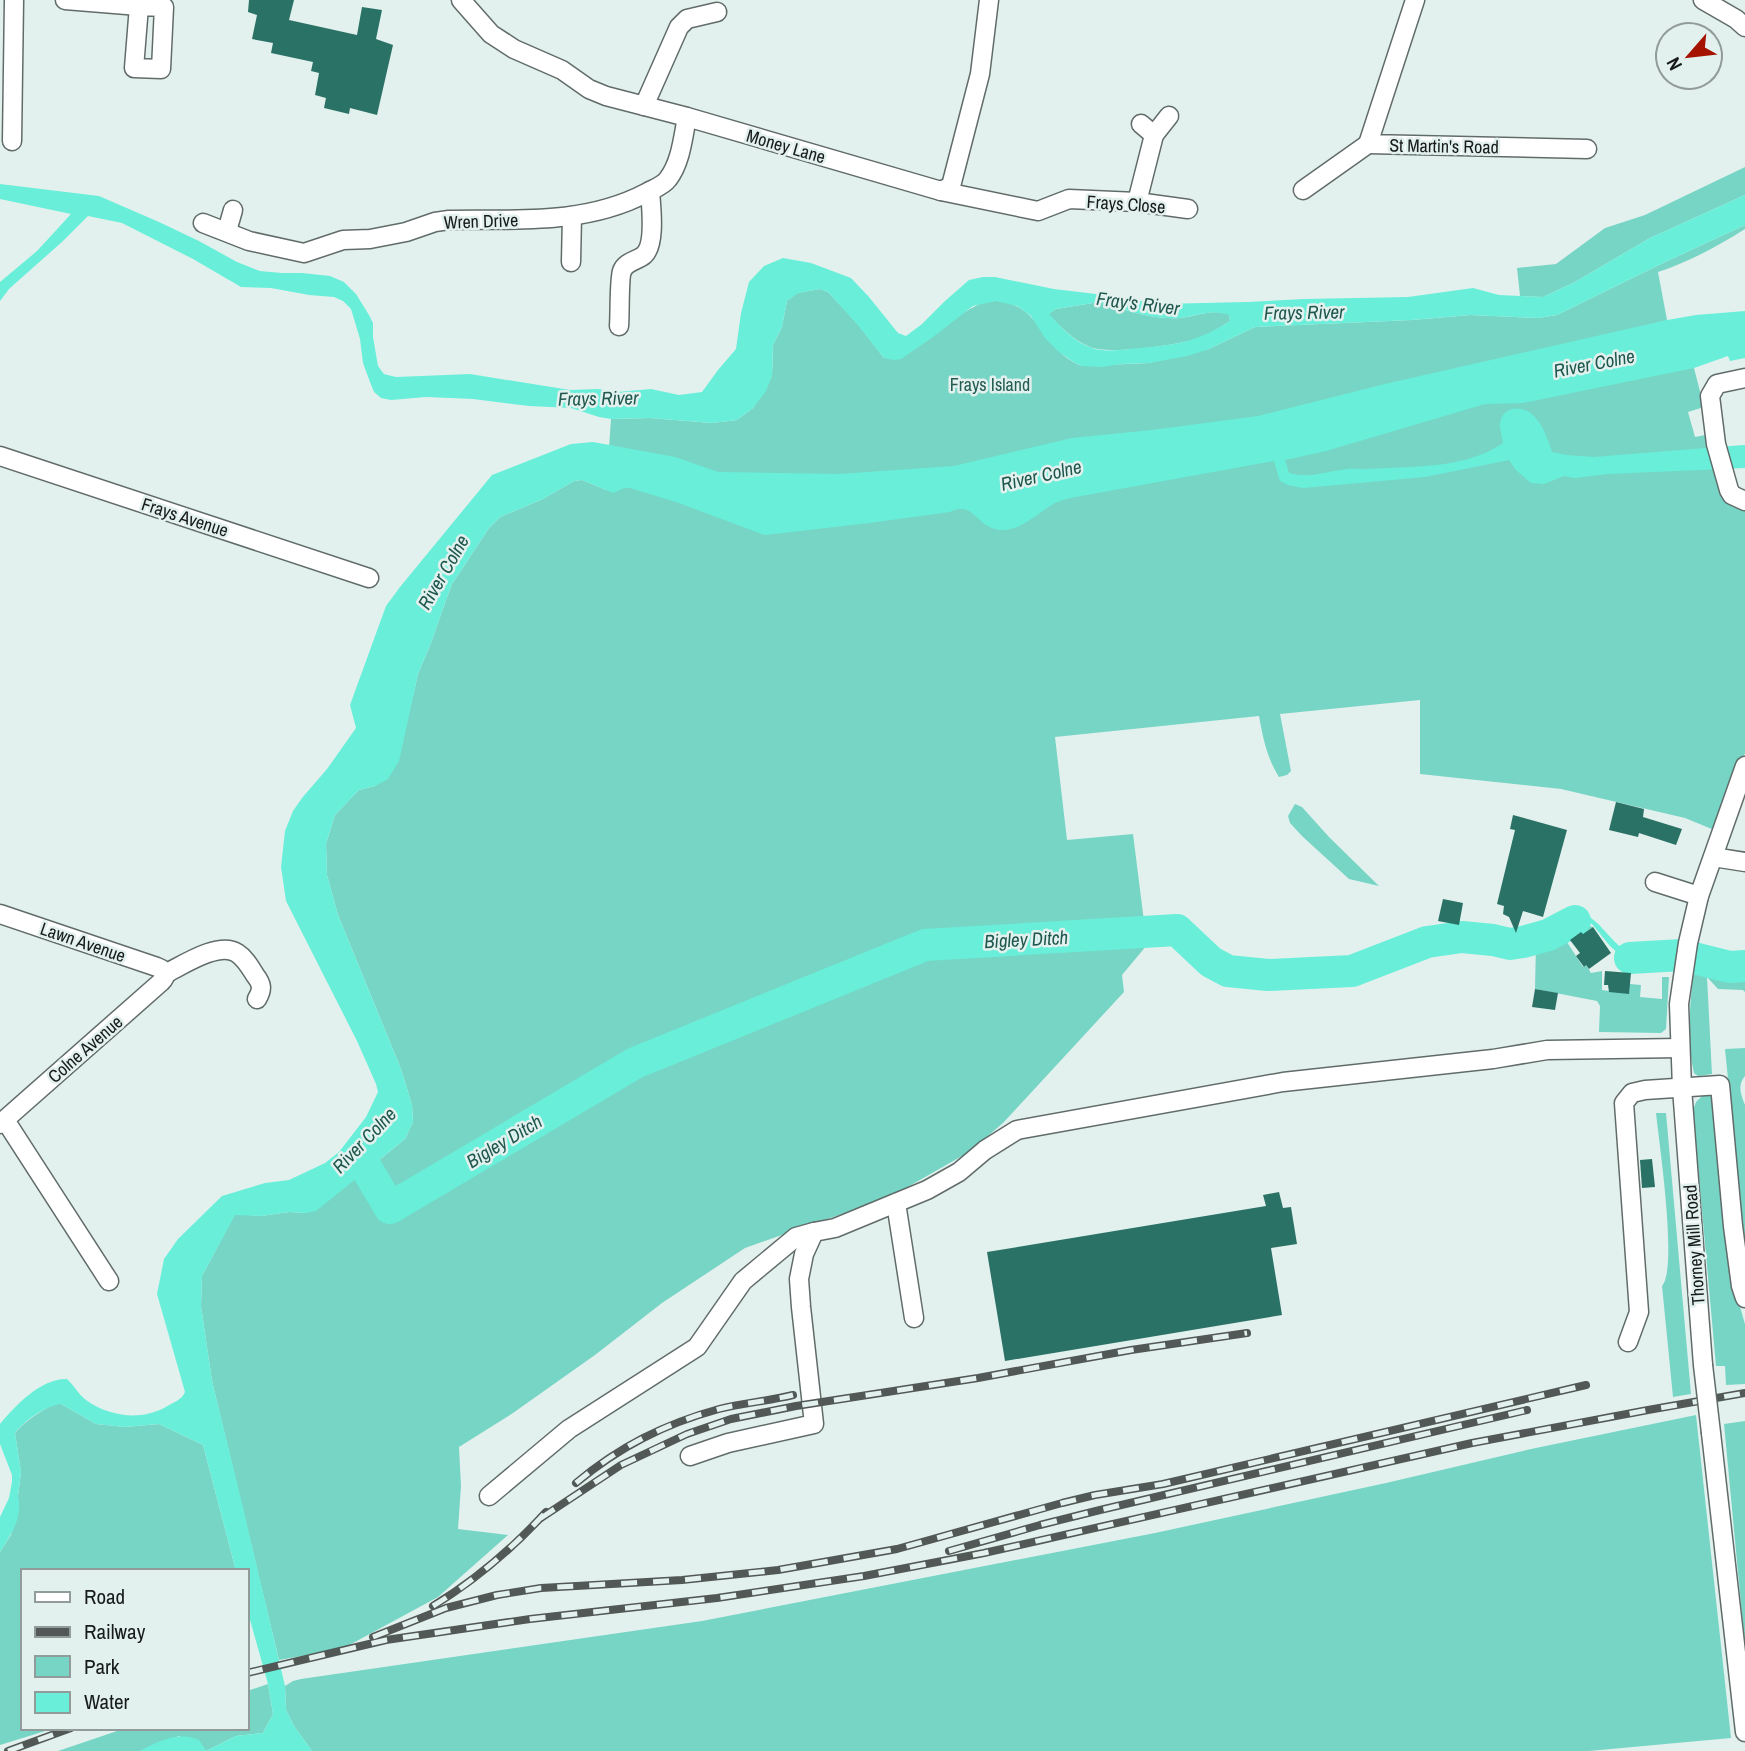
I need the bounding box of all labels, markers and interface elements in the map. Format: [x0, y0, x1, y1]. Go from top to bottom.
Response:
north arrow [1654, 21, 1724, 91]
text: N [1660, 53, 1688, 75]
street label: Money Lane [744, 123, 828, 169]
street label: St Martin's Road [1389, 133, 1499, 159]
street label: Frays Close [1086, 189, 1166, 219]
street label: Wren Drive [443, 207, 519, 235]
water label: Fray's River [1095, 285, 1182, 321]
water label: Frays River [1264, 298, 1345, 326]
water label: River Colne [1551, 342, 1637, 384]
park label: Frays Island [950, 372, 1030, 397]
water label: Frays River [558, 384, 639, 412]
water label: River Colne [998, 453, 1084, 497]
street label: Frays Avenue [138, 491, 232, 543]
water label: River Colne [411, 530, 475, 614]
street label: Lawn Avenue [37, 916, 129, 968]
water label: Bigley Ditch [983, 924, 1069, 954]
street label: Colne Avenue [42, 1010, 128, 1088]
water label: River Colne [326, 1101, 402, 1179]
water label: Bigley Ditch [461, 1108, 547, 1174]
street label: Thorney Mill Road [1677, 1184, 1711, 1306]
legend [21, 1569, 248, 1730]
text: Road [84, 1582, 125, 1611]
text: Railway [84, 1617, 146, 1646]
text: Park [84, 1652, 120, 1681]
text: Water [84, 1687, 130, 1716]

